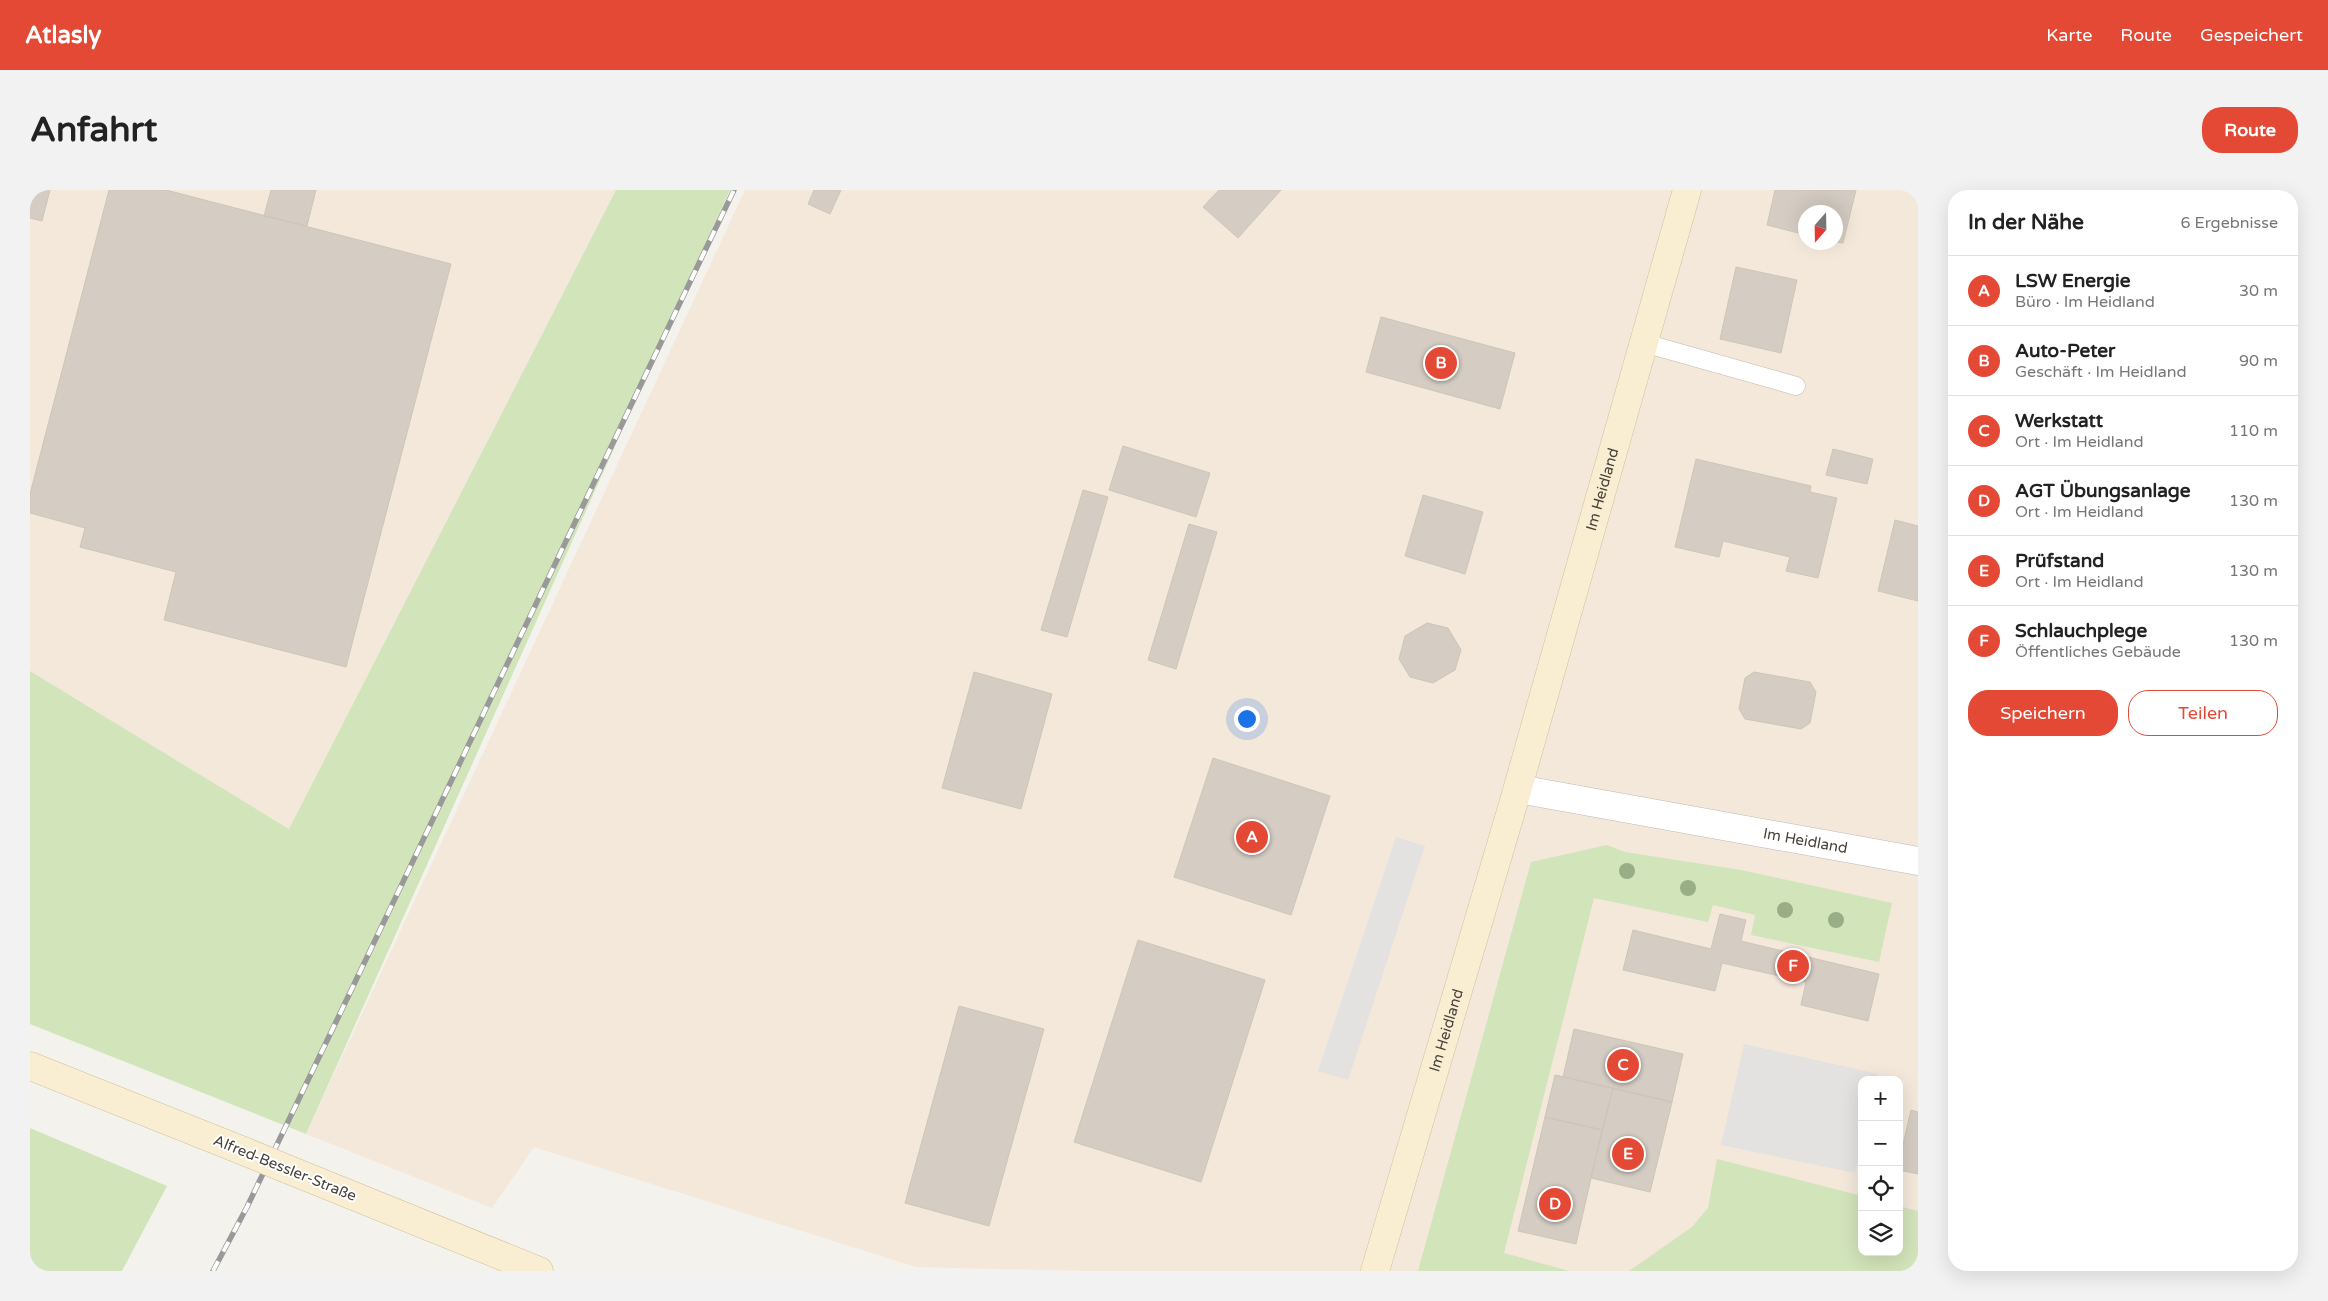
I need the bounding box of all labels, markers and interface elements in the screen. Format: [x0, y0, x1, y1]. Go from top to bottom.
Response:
text: Atlasly [25, 21, 101, 50]
text: Karte [2046, 24, 2092, 46]
text: Route [2120, 24, 2172, 46]
text: Gespeichert [2200, 24, 2303, 46]
button: Route [2202, 107, 2298, 153]
text: Anfahrt [30, 109, 157, 151]
north arrow [1798, 205, 1843, 250]
text: In der Nähe [1968, 210, 2084, 235]
text: 6 Ergebnisse [2180, 213, 2278, 233]
text: LSW Energie [2015, 270, 2131, 292]
text: A [1978, 281, 1990, 301]
text: 30 m [2239, 281, 2278, 301]
text: Büro · Im Heidland [2015, 292, 2155, 312]
text: Auto-Peter [2015, 340, 2115, 362]
pin: B [1425, 344, 1457, 382]
text: B [1978, 351, 1990, 371]
text: 90 m [2239, 351, 2278, 371]
text: Geschäft · Im Heidland [2015, 362, 2187, 382]
text: Werkstatt [2015, 410, 2103, 432]
text: C [1978, 421, 1990, 441]
text: 110 m [2229, 421, 2278, 441]
text: Ort · Im Heidland [2015, 432, 2144, 452]
street label: Im Heidland [1582, 446, 1623, 533]
text: AGT Übungsanlage [2015, 480, 2191, 502]
text: D [1978, 491, 1990, 511]
text: 130 m [2229, 491, 2278, 511]
text: Ort · Im Heidland [2015, 502, 2144, 522]
text: Prüfstand [2015, 550, 2104, 572]
text: E [1979, 561, 1989, 581]
text: 130 m [2229, 561, 2278, 581]
text: Ort · Im Heidland [2015, 572, 2144, 592]
text: Schlauchplege [2015, 620, 2147, 642]
text: F [1979, 631, 1989, 651]
text: 130 m [2229, 631, 2278, 651]
text: Öffentliches Gebäude [2015, 642, 2181, 662]
button: Speichern [1968, 690, 2118, 736]
button: Teilen [2128, 690, 2278, 736]
your location [1234, 706, 1260, 732]
pin: A [1236, 818, 1268, 856]
street label: Im Heidland [1762, 824, 1849, 857]
pin: F [1777, 947, 1809, 985]
street label: Im Heidland [1425, 987, 1467, 1074]
pin: C [1607, 1046, 1639, 1084]
map controls [1858, 1076, 1903, 1256]
button: + [1858, 1076, 1903, 1121]
button: − [1858, 1121, 1903, 1166]
street label: Alfred-Bessler-Straße [211, 1131, 359, 1205]
pin: E [1612, 1135, 1644, 1173]
button: locate [1858, 1166, 1903, 1211]
pin: D [1539, 1185, 1571, 1223]
button: layers [1858, 1211, 1903, 1256]

